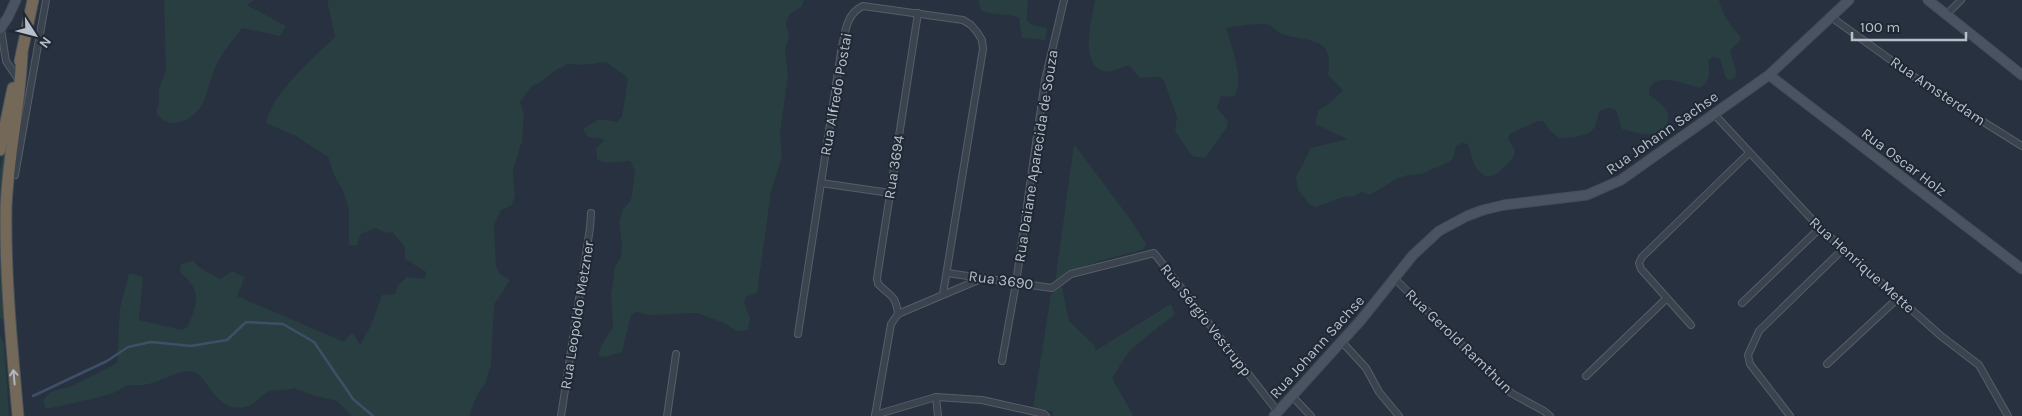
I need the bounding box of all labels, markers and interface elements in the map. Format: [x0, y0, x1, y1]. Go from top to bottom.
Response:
north arrow [10, 10, 60, 60]
scale bar [1852, 10, 1966, 42]
text: 100 m [1860, 18, 1900, 36]
street label: Rua Alfredo Postai [816, 31, 856, 157]
text: N [35, 33, 55, 51]
street label: Rua Daiane Aparecida de Souza [1010, 48, 1062, 264]
street label: Rua Amsterdam [1887, 53, 1989, 129]
street label: Rua Johann Sachse [1602, 87, 1722, 179]
street label: Rua Oscar Holz [1858, 124, 1950, 200]
street label: Rua 3694 [880, 133, 908, 200]
street label: Rua Henrique Mette [1806, 213, 1918, 317]
street label: Rua Leopoldo Metzner [556, 239, 598, 391]
street label: Rua Sérgio Vestrupp [1156, 260, 1256, 380]
street label: Rua 3690 [967, 267, 1035, 293]
street label: Rua Gerold Ramthun [1402, 285, 1516, 397]
street label: Rua Johann Sachse [1266, 292, 1368, 402]
one-way arrow [10, 370, 19, 386]

